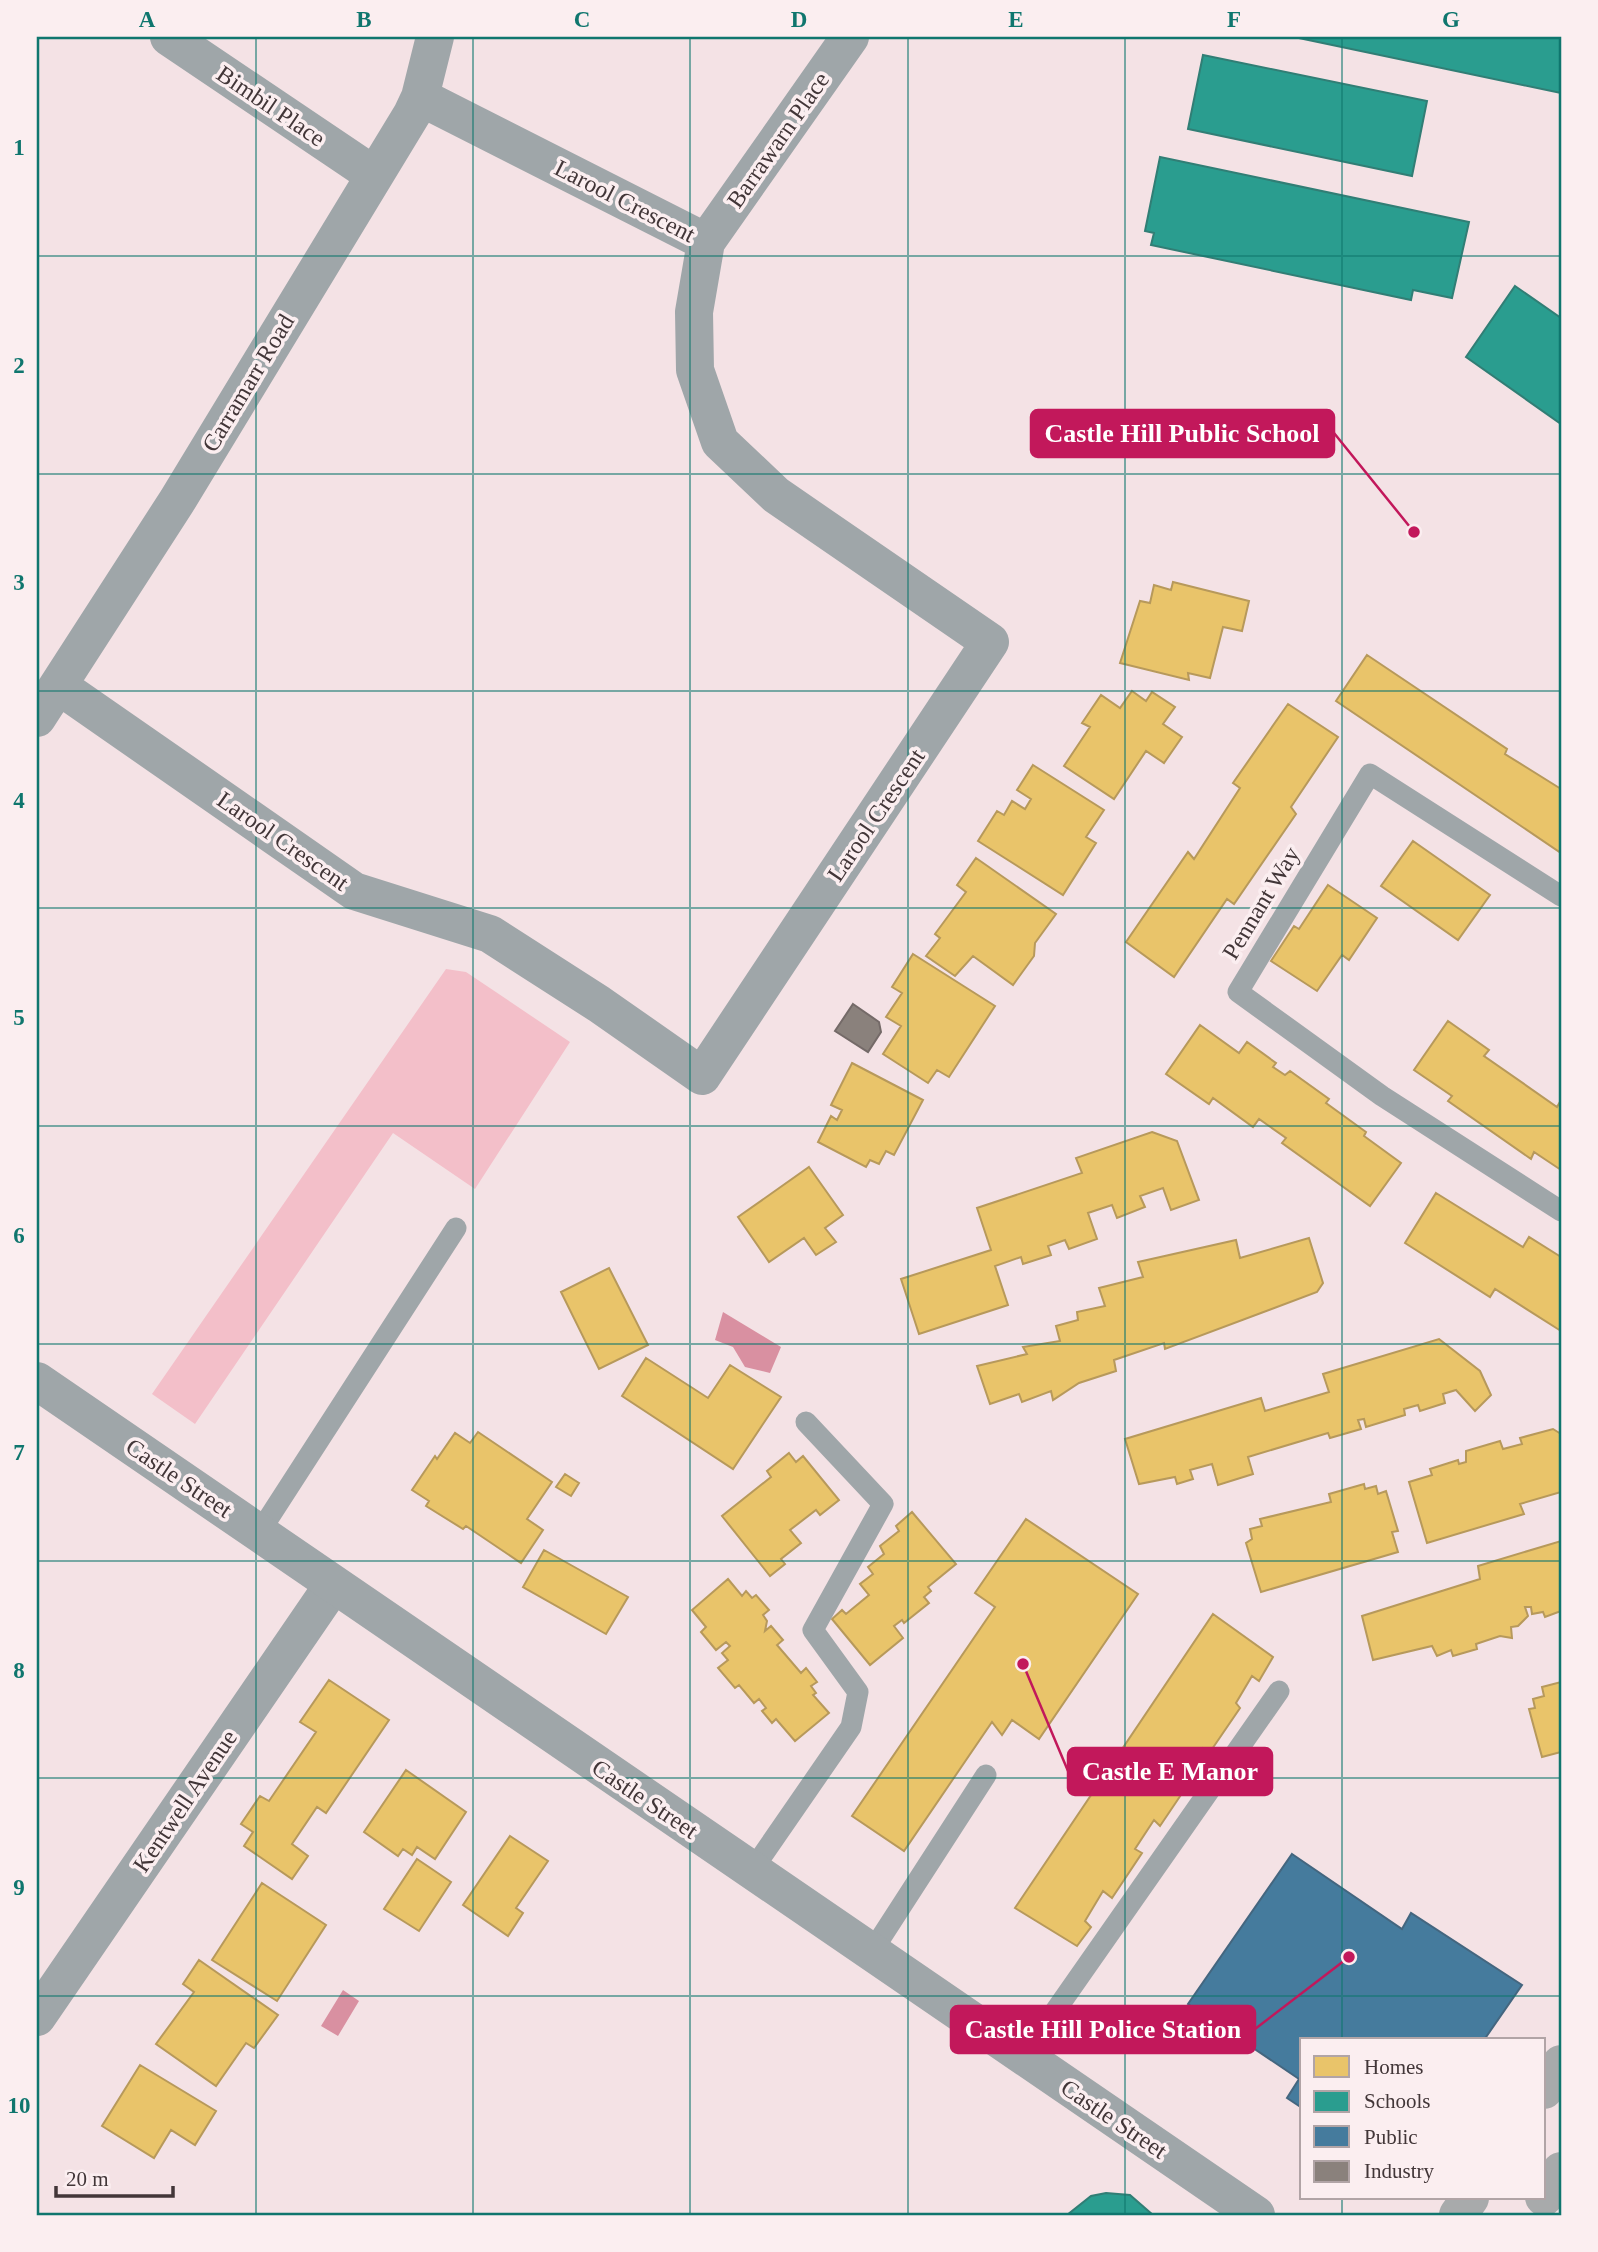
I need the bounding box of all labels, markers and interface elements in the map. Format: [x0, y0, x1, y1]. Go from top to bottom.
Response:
text: A [139, 7, 156, 32]
text: B [356, 7, 372, 32]
text: C [574, 7, 590, 32]
text: D [791, 7, 807, 32]
text: E [1008, 7, 1024, 32]
text: F [1227, 7, 1241, 32]
text: G [1442, 7, 1460, 32]
street label: Bimbil Place [212, 60, 330, 152]
street label: Barrawarn Place [722, 67, 834, 213]
text: 1 [13, 135, 25, 160]
street label: Larool Crescent [551, 154, 700, 248]
street label: Carramarr Road [197, 310, 299, 456]
text: 2 [13, 353, 25, 378]
callout: Castle Hill Public School [1031, 410, 1334, 457]
text: Castle Hill Public School [1044, 419, 1320, 448]
text: 3 [13, 570, 25, 595]
street label: Larool Crescent [822, 744, 930, 886]
street label: Larool Crescent [212, 786, 354, 896]
text: 4 [13, 788, 25, 813]
street label: Pennant Way [1217, 842, 1305, 964]
text: 5 [13, 1005, 25, 1030]
text: 6 [13, 1223, 25, 1248]
street label: Castle Street [121, 1433, 237, 1523]
text: 7 [13, 1440, 25, 1465]
text: 8 [13, 1658, 25, 1683]
street label: Kentwell Avenue [128, 1725, 242, 1877]
callout: Castle E Manor [1068, 1748, 1272, 1795]
street label: Castle Street [587, 1754, 703, 1844]
text: Castle E Manor [1082, 1757, 1258, 1786]
text: 9 [13, 1875, 25, 1900]
callout: Castle Hill Police Station [951, 2006, 1255, 2053]
text: Castle Hill Police Station [965, 2015, 1242, 2044]
legend [1300, 2038, 1546, 2200]
text: Homes [1364, 2055, 1424, 2079]
street label: Castle Street [1056, 2074, 1172, 2164]
text: Schools [1364, 2089, 1431, 2113]
text: 10 [8, 2093, 31, 2118]
text: Public [1364, 2125, 1418, 2149]
scale bar [56, 2154, 173, 2198]
text: Industry [1364, 2159, 1434, 2183]
text: 20 m [66, 2167, 109, 2191]

